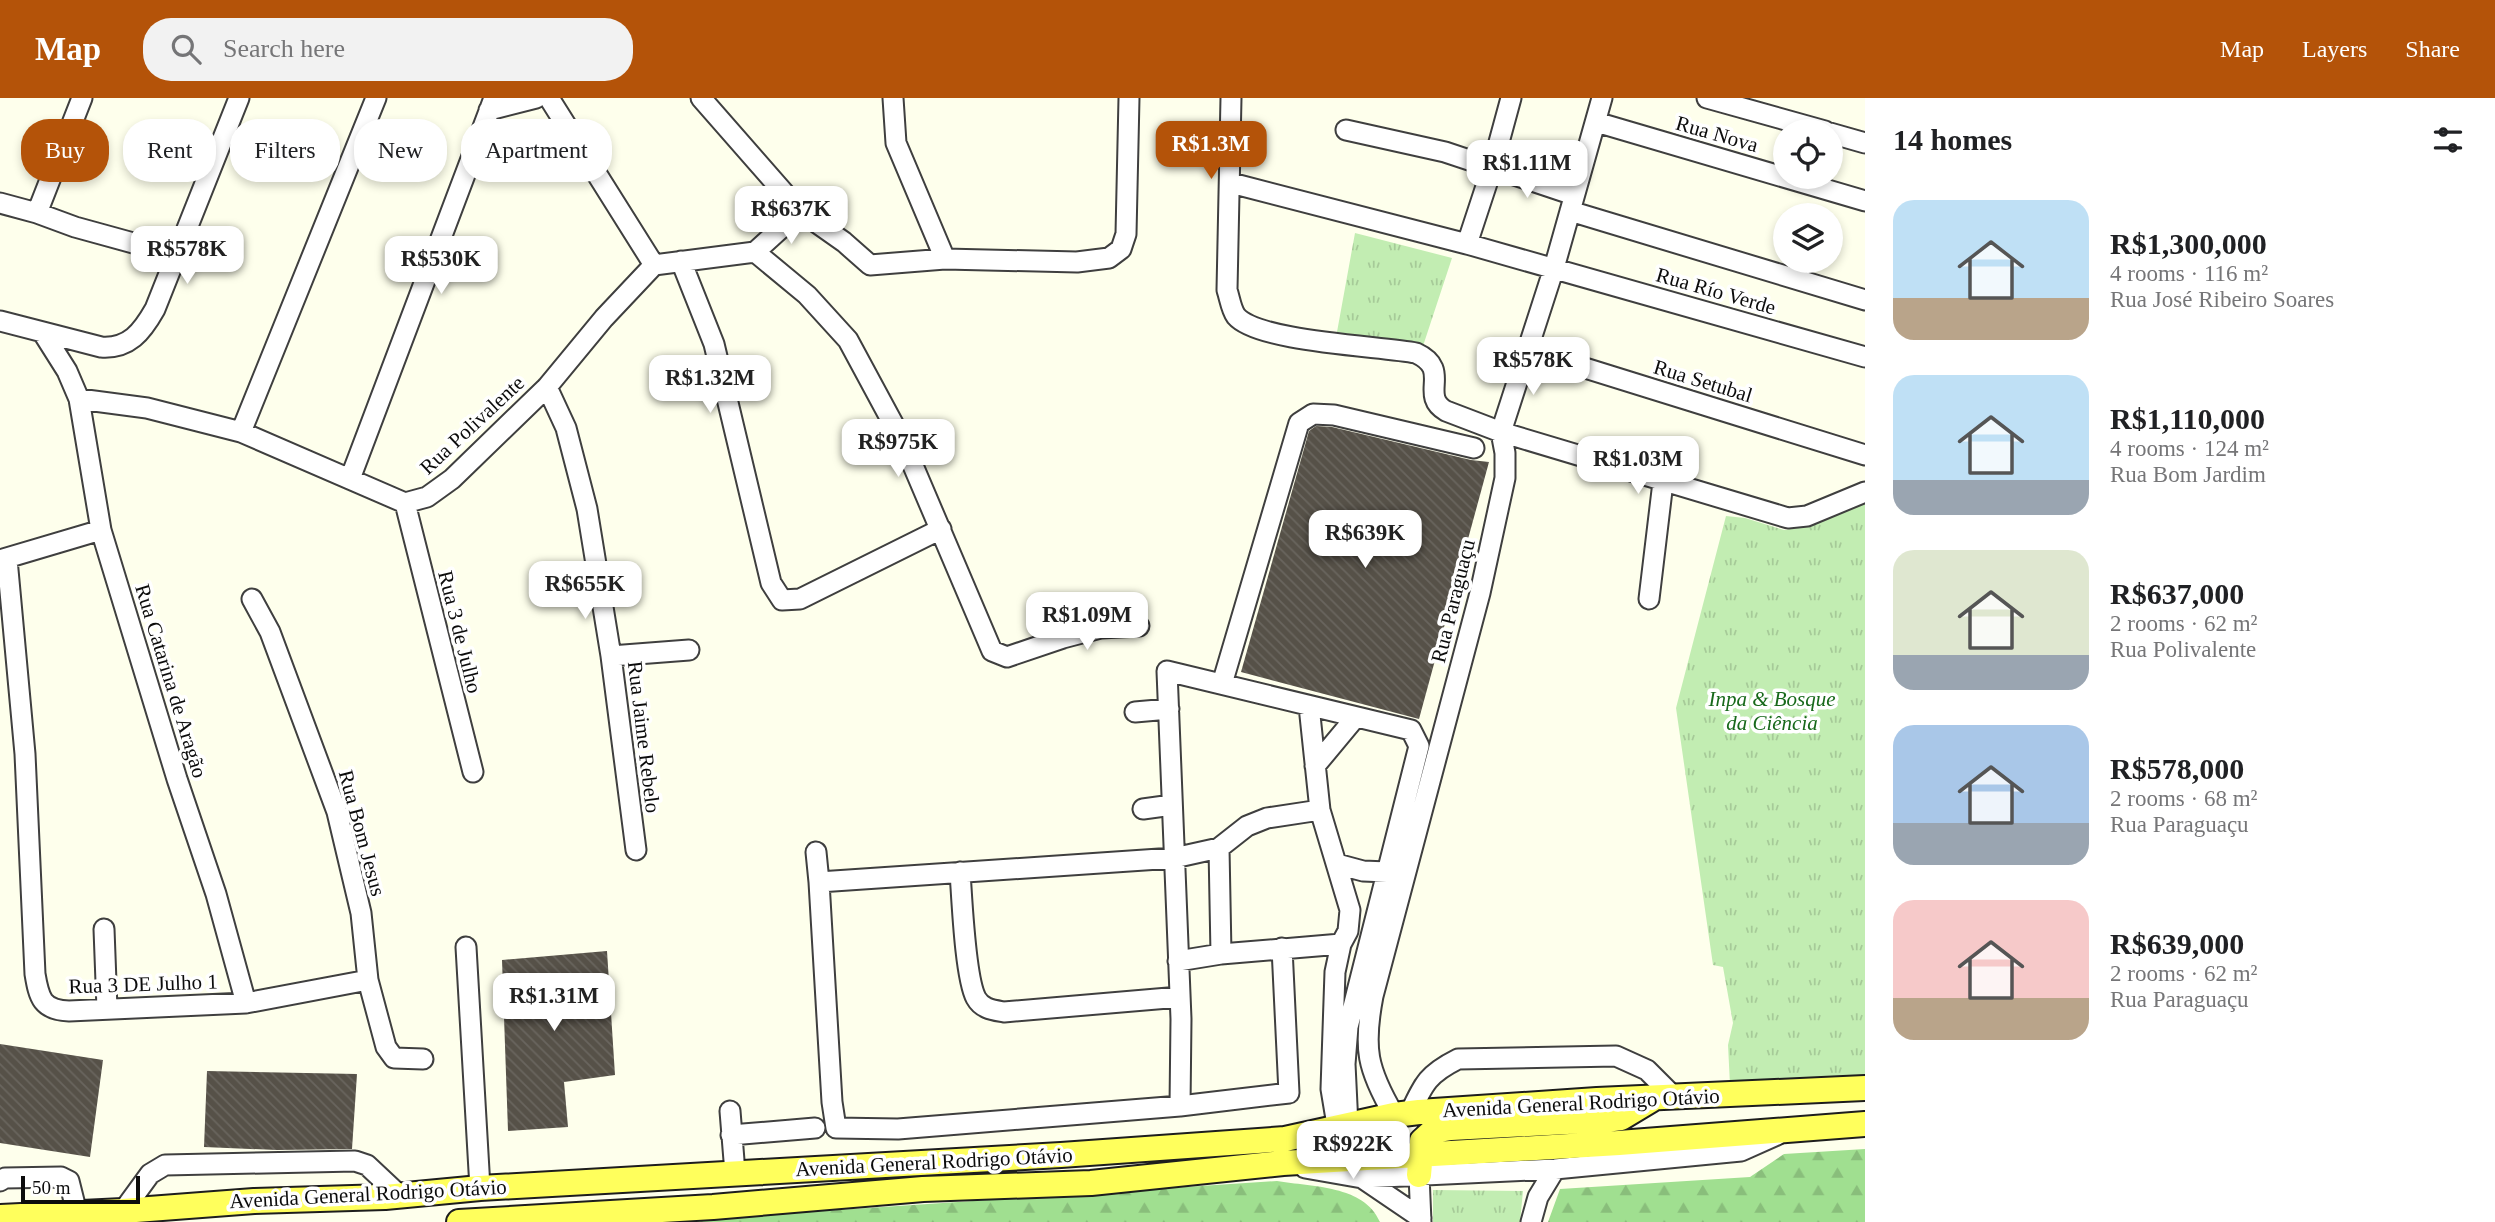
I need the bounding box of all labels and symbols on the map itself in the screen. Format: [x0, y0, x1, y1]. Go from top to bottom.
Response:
street label: Rua Nova [1673, 111, 1762, 157]
pin: R$1.3M [1154, 122, 1268, 181]
pin: R$1.11M [1462, 140, 1592, 200]
pin: R$637K [734, 186, 848, 246]
pin: R$578K [130, 226, 244, 286]
pin: R$530K [384, 236, 498, 296]
street label: Rua Río Verde [1653, 262, 1779, 320]
pin: R$578K [1476, 338, 1590, 397]
street label: Rua Setubal [1651, 355, 1755, 407]
pin: R$1.32M [645, 356, 775, 415]
street label: Rua Polivalente [415, 371, 529, 479]
pin: R$975K [841, 420, 955, 479]
pin: R$1.03M [1573, 436, 1703, 496]
pin: R$639K [1308, 510, 1422, 570]
street label: Rua Paraguaçu [1426, 536, 1480, 665]
pin: R$655K [528, 561, 642, 621]
street label: Rua 3 de Julho [433, 568, 487, 696]
street label: Rua Catarina de Aragão [130, 581, 212, 781]
pin: R$1.09M [1022, 592, 1152, 652]
street label: Rua Jaime Rebelo [623, 660, 665, 814]
park label: Inpa & Bosque da Ciência [1707, 687, 1836, 735]
street label: Rua Bom Jesus [334, 767, 390, 899]
street label: Rua 3 DE Julho 1 [68, 969, 218, 999]
pin: R$1.31M [489, 974, 619, 1033]
street label: Avenida General Rodrigo Otávio [1442, 1084, 1720, 1122]
pin: R$922K [1296, 1122, 1410, 1181]
street label: Avenida General Rodrigo Otávio [795, 1143, 1073, 1181]
scale bar [21, 1173, 140, 1205]
street label: Avenida General Rodrigo Otávio [229, 1175, 507, 1213]

